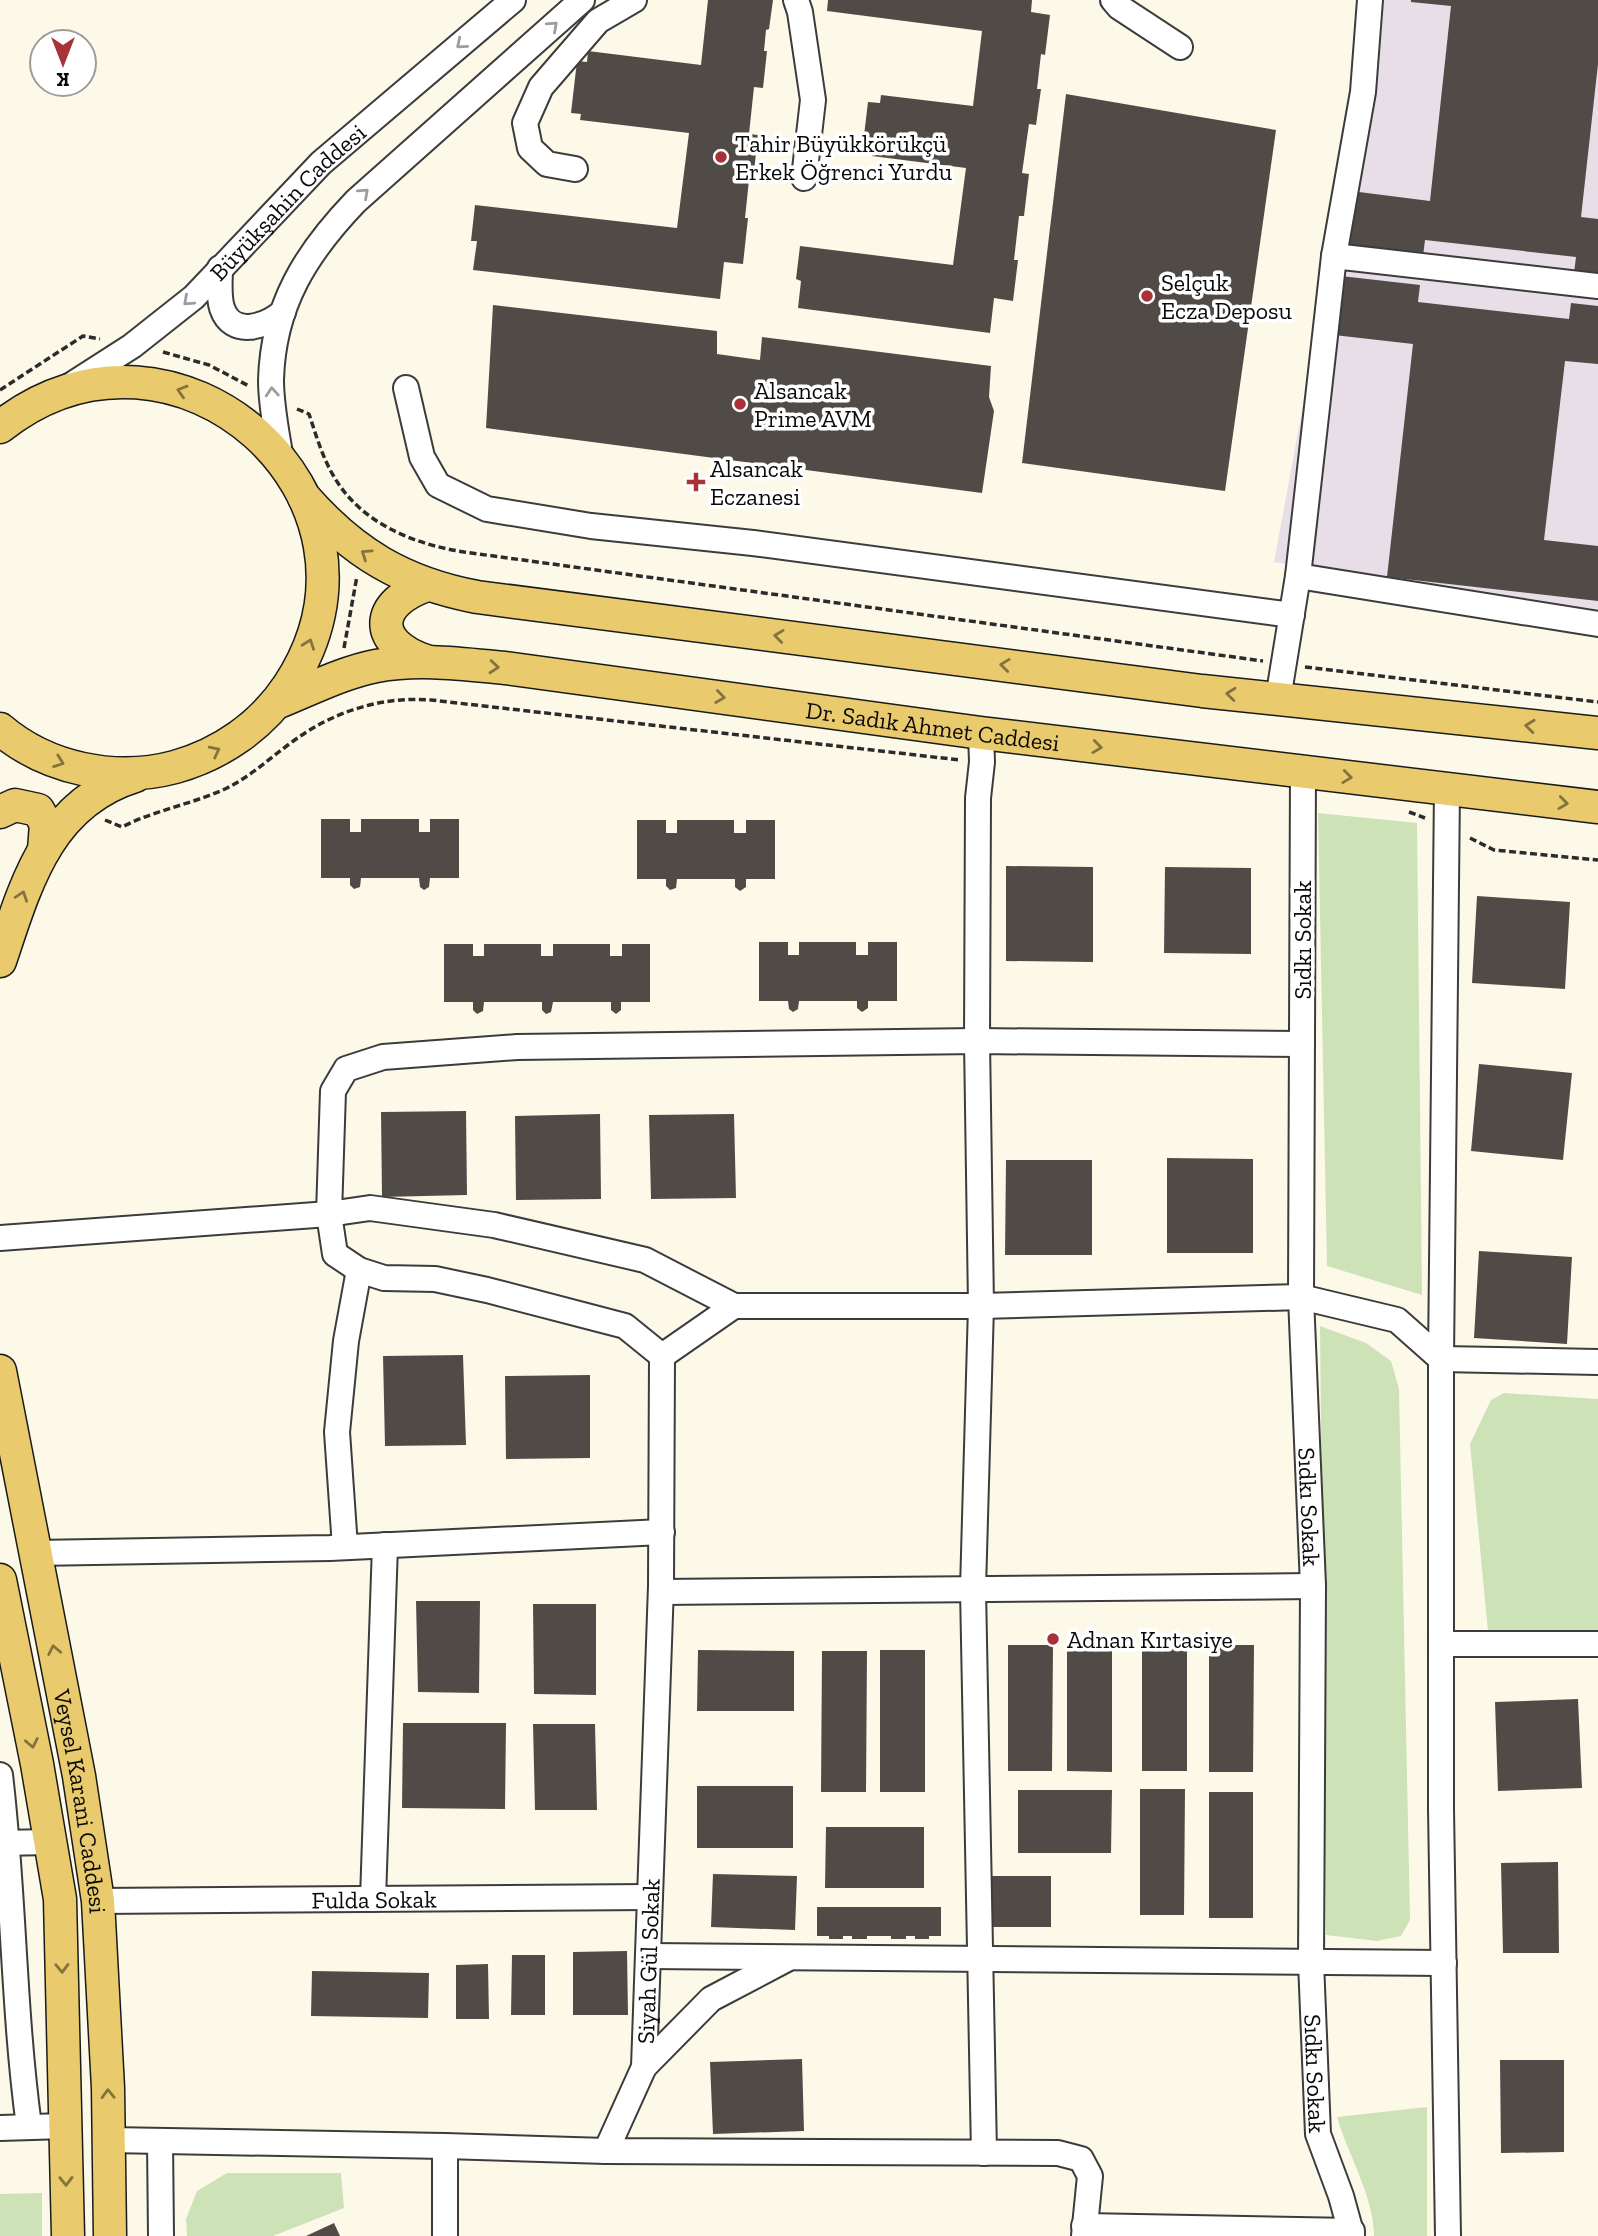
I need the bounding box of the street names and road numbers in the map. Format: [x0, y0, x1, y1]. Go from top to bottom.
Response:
street label: Büyükşahin Caddesi [203, 117, 371, 286]
street label: Dr. Sadık Ahmet Caddesi [804, 695, 1062, 757]
street label: Sıdkı Sokak [1288, 880, 1317, 1000]
street label: Sıdkı Sokak [1293, 1447, 1327, 1567]
street label: Veysel Karani Caddesi [48, 1686, 113, 1914]
street label: Siyah Gül Sokak [630, 1878, 665, 2044]
street label: Fulda Sokak [311, 1884, 437, 1914]
street label: Sıdkı Sokak [1299, 2014, 1332, 2134]

